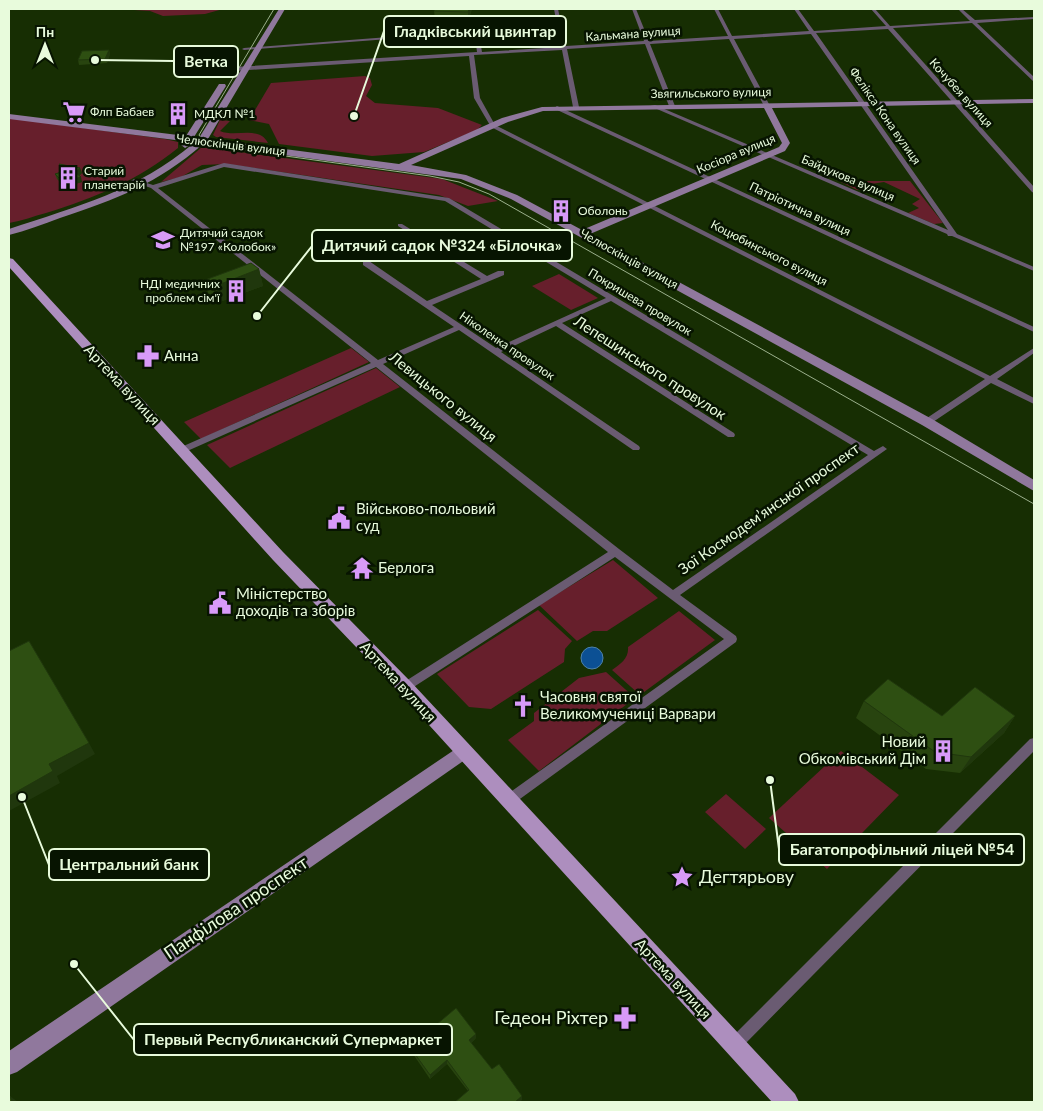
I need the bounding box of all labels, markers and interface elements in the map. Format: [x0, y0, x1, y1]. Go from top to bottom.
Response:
callout: Гладківський цвинтар [384, 16, 566, 47]
north arrow [20, 20, 70, 70]
text: Гладківський цвинтар [394, 21, 556, 40]
text: Пн [36, 23, 54, 40]
street label: Кальмана вулиця [585, 23, 681, 44]
callout: Ветка [174, 46, 238, 77]
text: Ветка [184, 51, 228, 70]
street label: Кочубея вулиця [926, 55, 996, 130]
street label: Фелікса Кона вулиця [846, 64, 925, 167]
street label: Звягильського вулиця [651, 84, 771, 101]
supermarket icon: Флп Бабаев [61, 99, 87, 125]
building icon: МДКЛ №1 [165, 101, 191, 127]
place label: Флп Бабаев [90, 104, 154, 119]
place label: МДКЛ №1 [194, 106, 255, 121]
street label: Челюскінців вулиця [176, 130, 287, 159]
street label: Косіора вулиця [694, 130, 778, 177]
street label: Байдукова вулиця [799, 151, 897, 204]
place label: Старий планетарій [84, 163, 145, 192]
building icon: Старий планетарій [55, 165, 81, 191]
street label: Патріотична вулиця [747, 178, 853, 239]
building icon: Оболонь [548, 198, 574, 224]
place label: Оболонь [578, 203, 628, 218]
street label: Коцюбинського вулиця [708, 217, 830, 289]
place label: Дитячий садок №197 «Колобок» [180, 225, 276, 254]
street label: Челюскінців вулиця [578, 225, 681, 292]
school or university icon: Дитячий садок №197 «Колобок» [150, 227, 176, 253]
callout: Дитячий садок №324 «Білочка» [312, 230, 572, 261]
text: Дитячий садок №324 «Білочка» [322, 235, 562, 254]
street label: Покришева провулок [586, 265, 695, 339]
place label: НДІ медичних проблем сім'ї [140, 276, 221, 305]
building icon: НДІ медичних проблем сім'ї [223, 278, 249, 304]
street label: Ніколенка провулок [457, 308, 558, 383]
street label: Лепешинського провулок [570, 311, 730, 423]
street label: Артема вулиця [81, 340, 165, 428]
pharmacy icon: Анна [135, 343, 161, 369]
place label: Анна [164, 346, 198, 364]
street label: Левицького вулиця [385, 347, 501, 445]
street label: Зої Космодем’янської проспект [675, 438, 863, 578]
place label: Військово-польовий суд [356, 499, 496, 534]
public building icon: Військово-польовий суд [326, 505, 352, 531]
temple icon: Берлога [349, 555, 375, 581]
place label: Берлога [378, 558, 434, 576]
place label: Міністерство доходів та зборів [236, 584, 355, 619]
public building icon: Міністерство доходів та зборів [207, 590, 233, 616]
street label: Артема вулиця [357, 637, 441, 725]
place label: Часовня святої Великомучениці Варвари [540, 687, 716, 722]
church icon: Часовня святої Великомучениці Варвари [510, 693, 536, 719]
place label: Новий Обкомівський Дім [799, 732, 926, 767]
building icon: Новий Обкомівський Дім [930, 738, 956, 764]
callout: Багатопрофільний ліцей №54 [779, 834, 1024, 865]
text: Багатопрофільний ліцей №54 [790, 839, 1014, 858]
callout: Центральний банк [49, 849, 209, 880]
street label: Панфілова проспект [159, 851, 312, 964]
text: Центральний банк [59, 854, 199, 873]
place icon: Дегтярьову [669, 864, 695, 890]
place label: Дегтярьову [699, 865, 795, 887]
street label: Артема вулиця [632, 934, 716, 1022]
pharmacy icon: Гедеон Ріхтер [612, 1005, 638, 1031]
place label: Гедеон Ріхтер [494, 1006, 608, 1028]
callout: Первый Республиканский Супермаркет [134, 1024, 452, 1055]
text: Первый Республиканский Супермаркет [144, 1029, 443, 1048]

